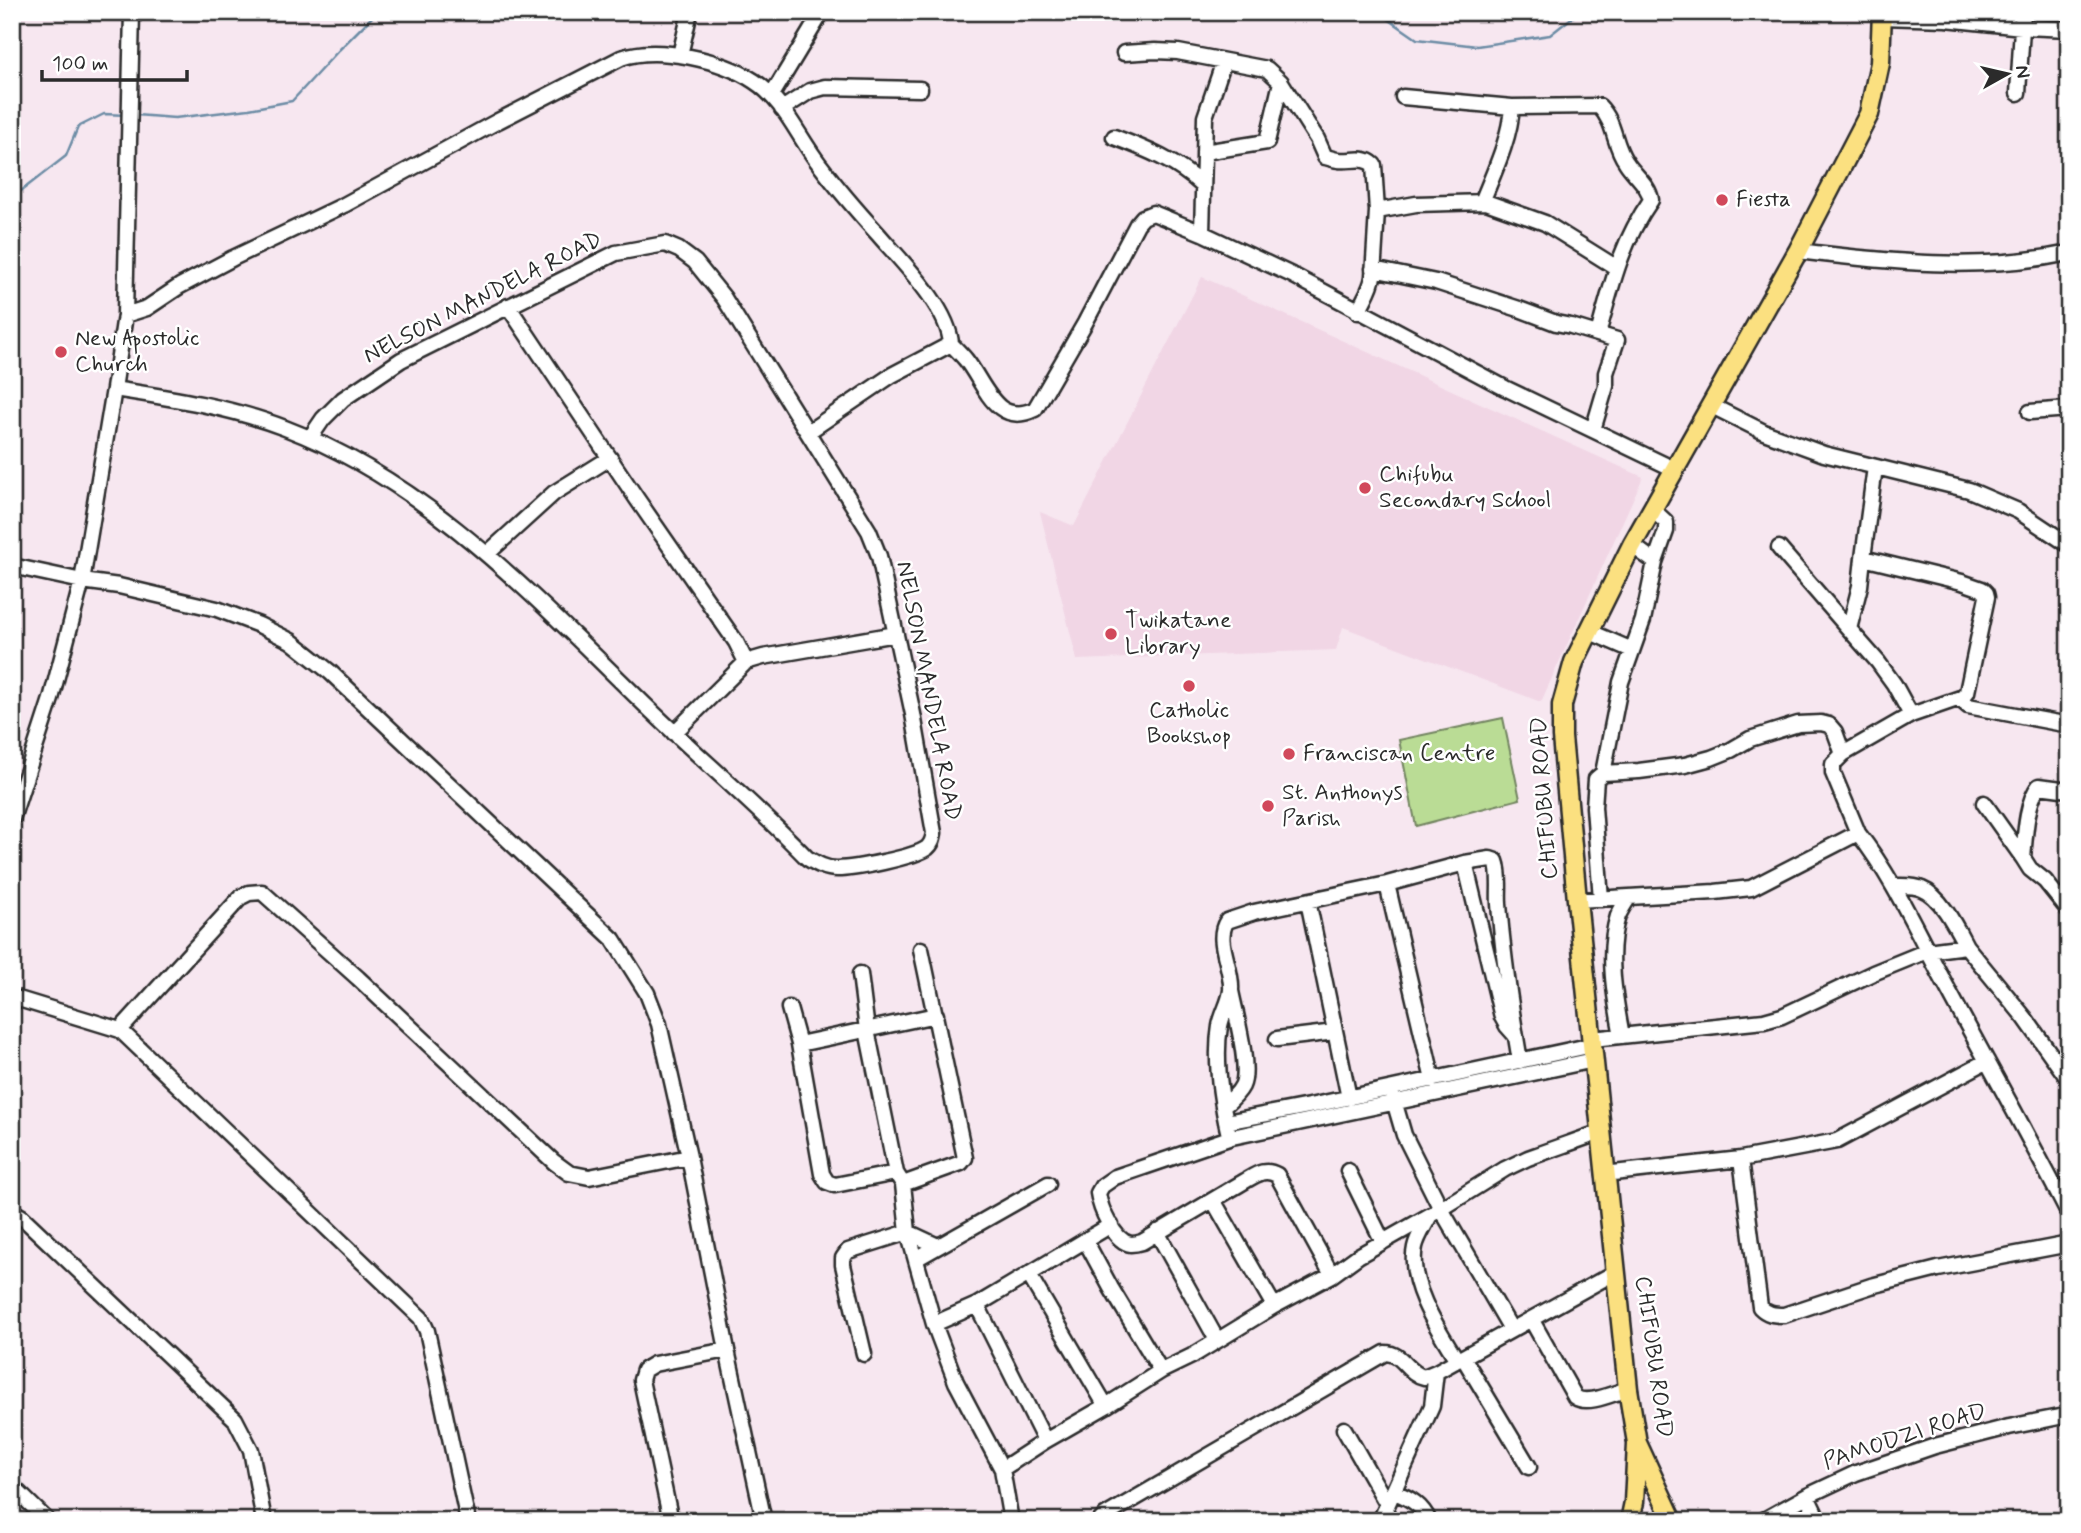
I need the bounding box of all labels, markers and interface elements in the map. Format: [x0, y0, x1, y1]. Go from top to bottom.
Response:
scale bar [42, 38, 187, 82]
north arrow [1972, 38, 2042, 108]
text: 100 m [52, 50, 108, 78]
text: N [2009, 64, 2036, 80]
place label: Fiesta [1736, 185, 1791, 215]
marker: Fiesta [1714, 192, 1730, 208]
street label: NELSON MANDELA ROAD [359, 225, 607, 371]
place label: New Apostolic Church [75, 324, 199, 380]
marker: New Apostolic Church [53, 344, 69, 360]
place label: Chifubu Secondary School [1379, 460, 1551, 516]
marker: Chifubu Secondary School [1357, 480, 1373, 496]
street label: NELSON MANDELA ROAD [888, 559, 968, 823]
place label: Twikatane Library [1125, 606, 1231, 662]
marker: Twikatane Library [1103, 626, 1119, 642]
marker: Catholic Bookshop [1181, 678, 1197, 694]
place label: Catholic Bookshop [1147, 696, 1231, 752]
street label: CHIFUBU ROAD [1524, 716, 1566, 880]
place label: Franciscan Centre [1303, 739, 1495, 769]
marker: Franciscan Centre [1281, 746, 1297, 762]
place label: St. Anthonys Parish [1282, 778, 1403, 834]
marker: St. Anthonys Parish [1260, 798, 1276, 814]
street label: CHIFUBU ROAD [1627, 1274, 1679, 1440]
street label: PAMODZI ROAD [1820, 1396, 1990, 1478]

